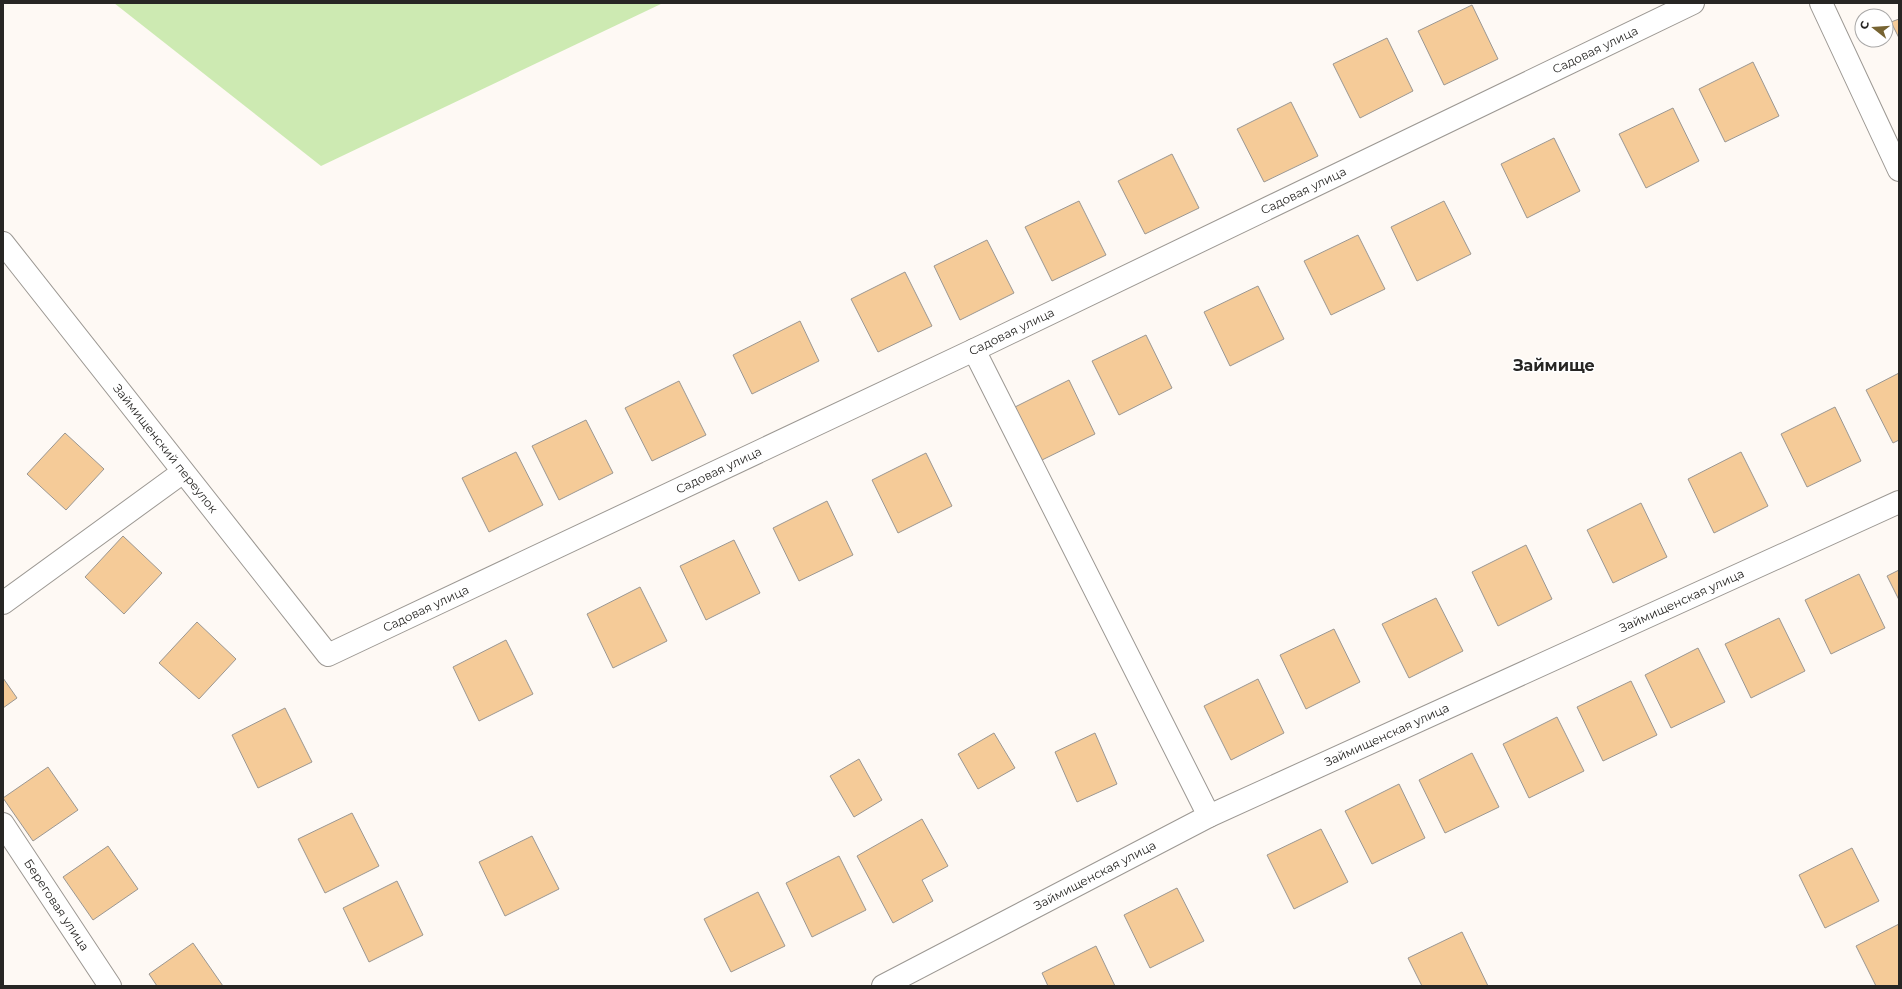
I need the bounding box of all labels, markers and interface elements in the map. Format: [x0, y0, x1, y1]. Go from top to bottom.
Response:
north arrow [1854, 8, 1894, 48]
text: С [1857, 19, 1872, 31]
street label: Садовая улица [1550, 23, 1640, 77]
street label: Садовая улица [1258, 164, 1349, 218]
street label: Садовая улица [966, 304, 1057, 358]
district label: Займище [1512, 356, 1595, 375]
street label: Займищенский переулок [110, 381, 221, 516]
street label: Садовая улица [673, 443, 764, 497]
street label: Займищенская улица [1617, 566, 1746, 635]
street label: Садовая улица [380, 582, 471, 635]
street label: Займищенская улица [1322, 700, 1451, 770]
street label: Займищенская улица [1031, 837, 1158, 913]
street label: Береговая улица [21, 856, 93, 953]

